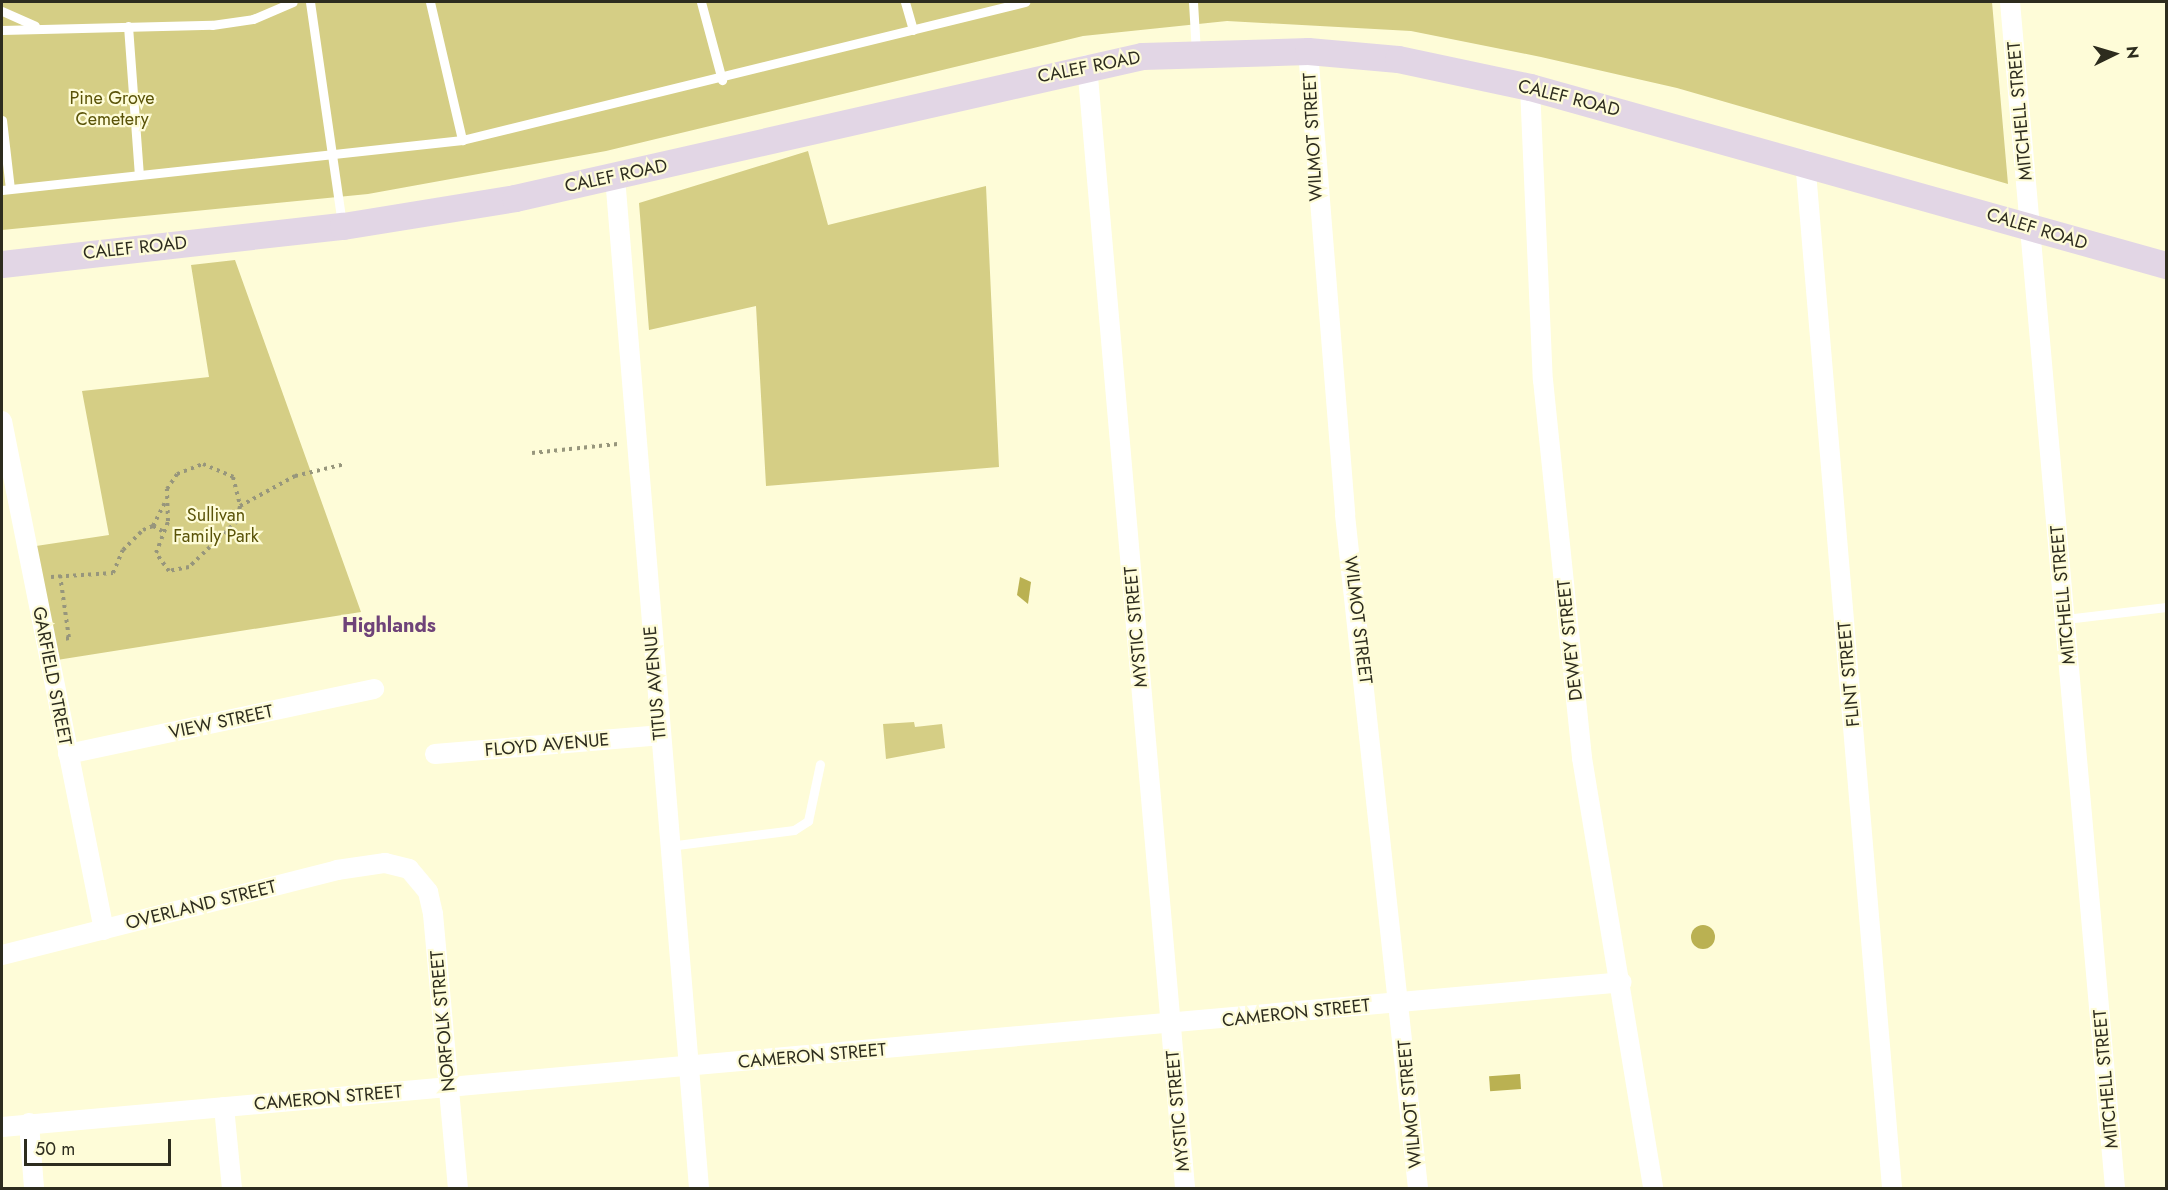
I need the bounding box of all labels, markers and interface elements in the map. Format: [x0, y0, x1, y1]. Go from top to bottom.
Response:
north arrow [2084, 24, 2144, 84]
street label: MITCHELL STREET [2003, 41, 2037, 181]
text: N [2120, 45, 2144, 60]
street label: CALEF ROAD [1036, 46, 1142, 88]
street label: WILMOT STREET [1299, 72, 1327, 202]
street label: CALEF ROAD [1516, 75, 1622, 121]
park label: Pine Grove Cemetery [70, 88, 154, 130]
street label: CALEF ROAD [563, 155, 669, 197]
street label: CALEF ROAD [1984, 203, 2090, 255]
street label: CALEF ROAD [82, 232, 188, 264]
park label: Sullivan Family Park [173, 505, 259, 548]
street label: MITCHELL STREET [2046, 525, 2080, 665]
street label: WILMOT STREET [1339, 555, 1377, 685]
street label: MYSTIC STREET [1120, 566, 1152, 688]
street label: DEWEY STREET [1553, 578, 1587, 702]
street label: GARFIELD STREET [28, 605, 76, 747]
district label: Highlands [342, 613, 436, 637]
street label: FLINT STREET [1834, 620, 1864, 728]
street label: TITUS AVENUE [639, 625, 671, 741]
street label: VIEW STREET [167, 700, 275, 744]
street label: FLOYD AVENUE [484, 729, 610, 761]
street label: OVERLAND STREET [124, 876, 278, 934]
street label: NORFOLK STREET [426, 950, 460, 1092]
street label: CAMERON STREET [1221, 994, 1371, 1032]
street label: MITCHELL STREET [2089, 1009, 2123, 1149]
street label: CAMERON STREET [737, 1039, 887, 1073]
street label: WILMOT STREET [1394, 1039, 1426, 1169]
street label: MYSTIC STREET [1162, 1050, 1194, 1172]
street label: CAMERON STREET [253, 1081, 403, 1115]
scale bar [27, 1127, 174, 1165]
text: 50 m [35, 1136, 75, 1162]

